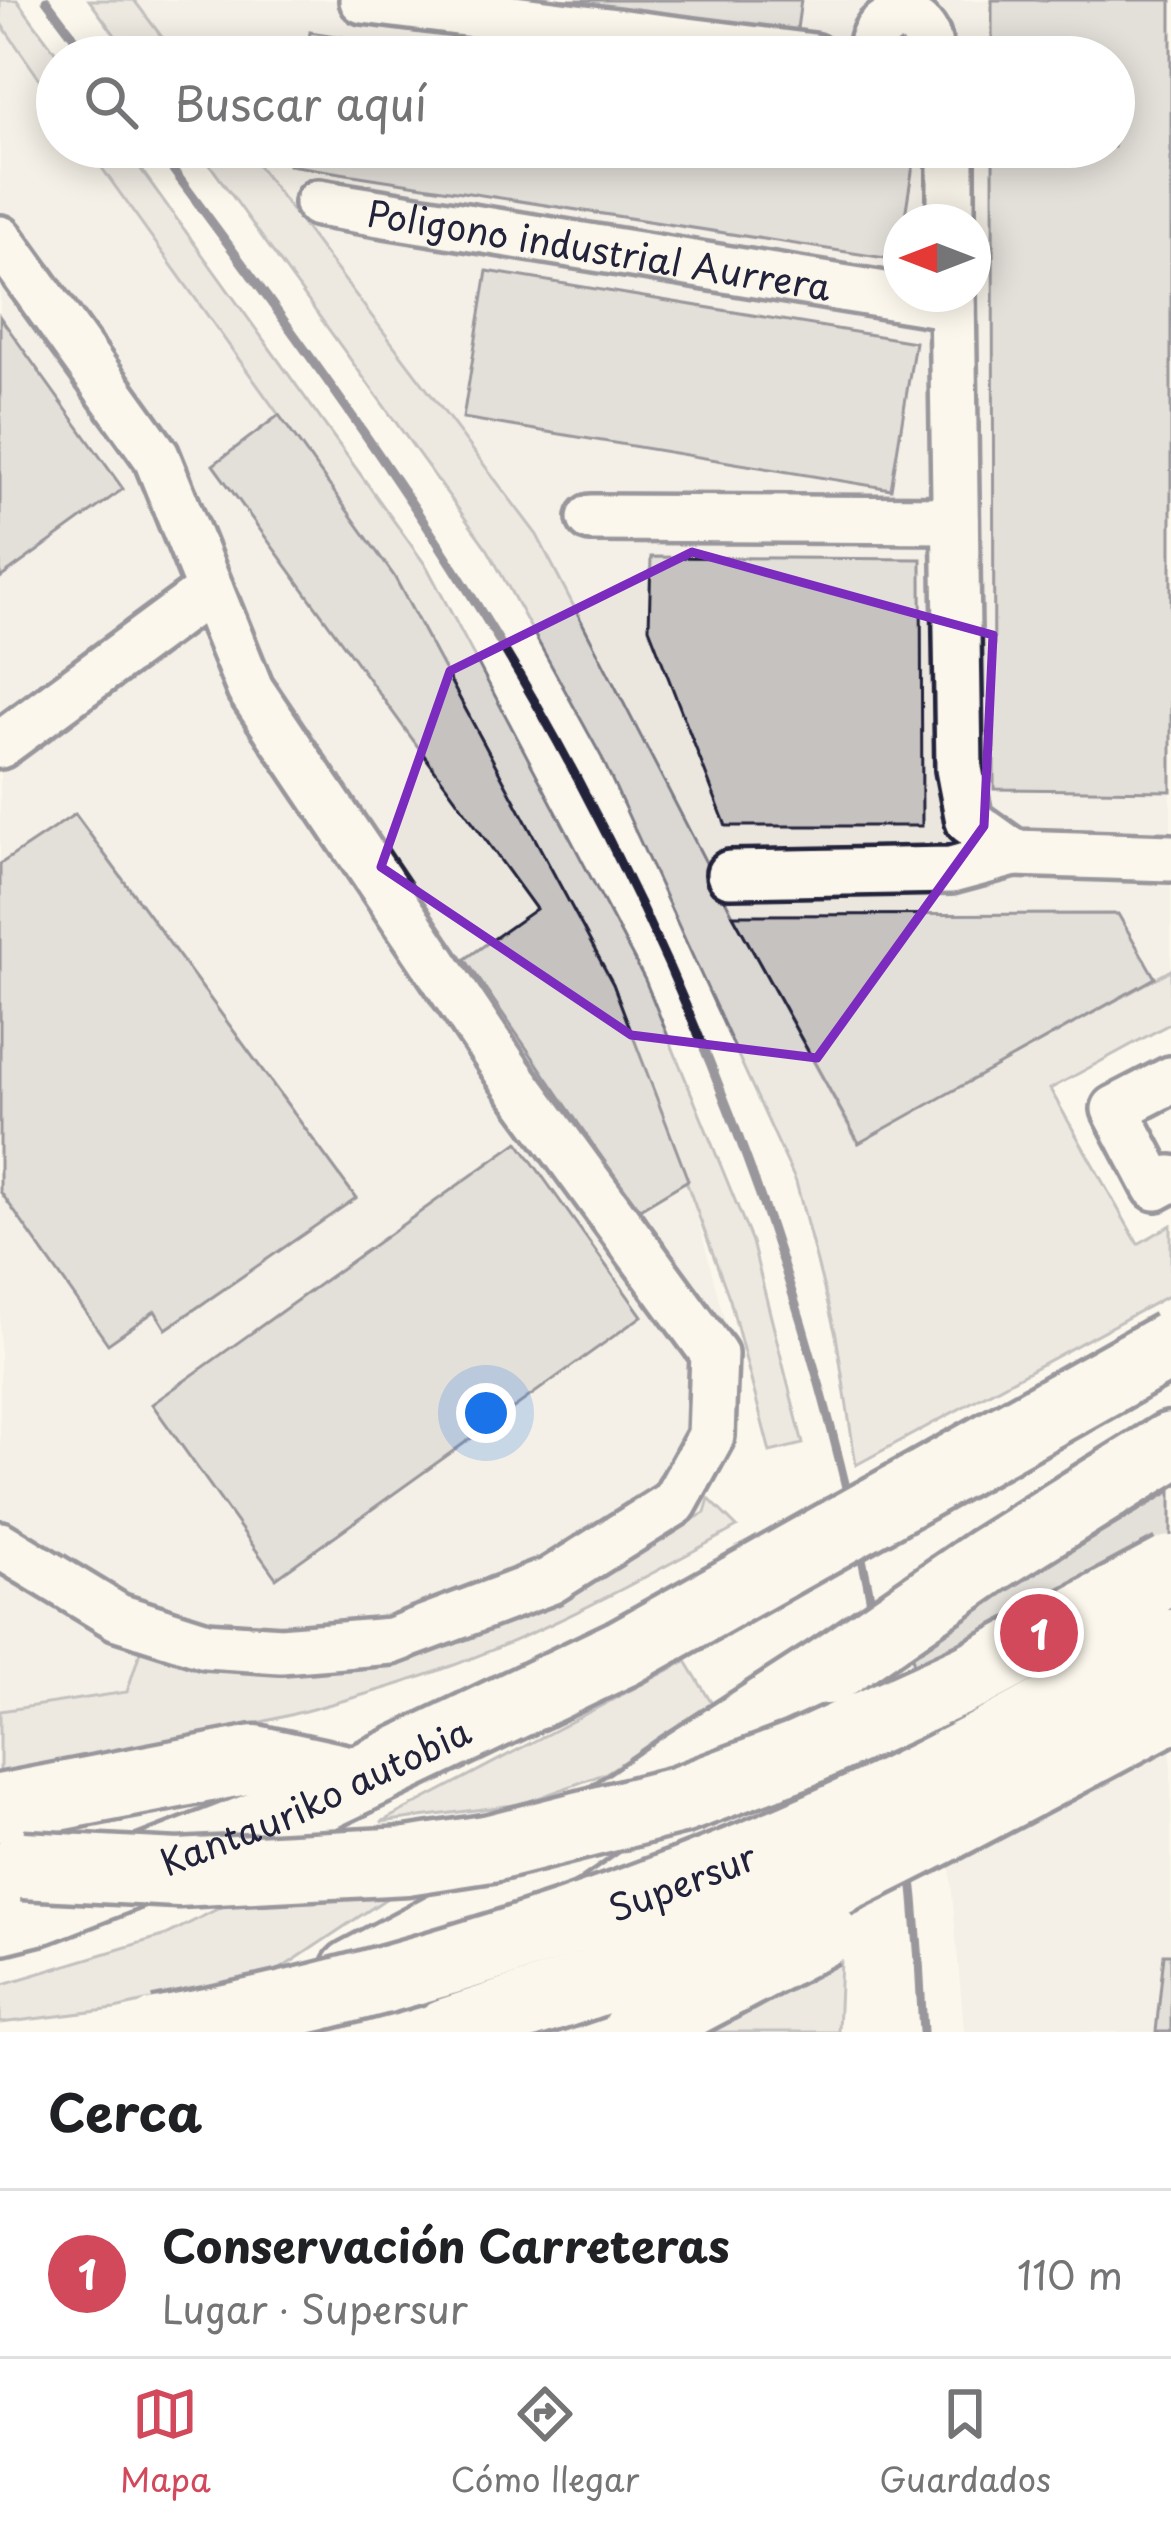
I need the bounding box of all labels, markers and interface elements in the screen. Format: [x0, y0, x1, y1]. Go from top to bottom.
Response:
search box [36, 36, 1135, 168]
text: Buscar aquí [174, 68, 427, 136]
icon: search [78, 69, 144, 135]
street label: Poligono industrial Aurrera [363, 184, 835, 313]
north arrow [883, 204, 991, 312]
your location [456, 1383, 516, 1443]
pin: 1 [1000, 1588, 1078, 1678]
street label: Kantauriko autobia [152, 1703, 479, 1888]
street label: Supersur [601, 1828, 764, 1934]
text: Cerca [48, 2072, 202, 2149]
text: Conservación Carreteras [162, 2210, 730, 2278]
text: 1 [78, 2244, 96, 2303]
text: 110 m [1017, 2244, 1123, 2303]
text: Lugar · Supersur [162, 2278, 468, 2337]
tab: Mapa [120, 2381, 211, 2503]
tab: Cómo llegar [451, 2381, 639, 2503]
tab: Guardados [879, 2381, 1051, 2503]

